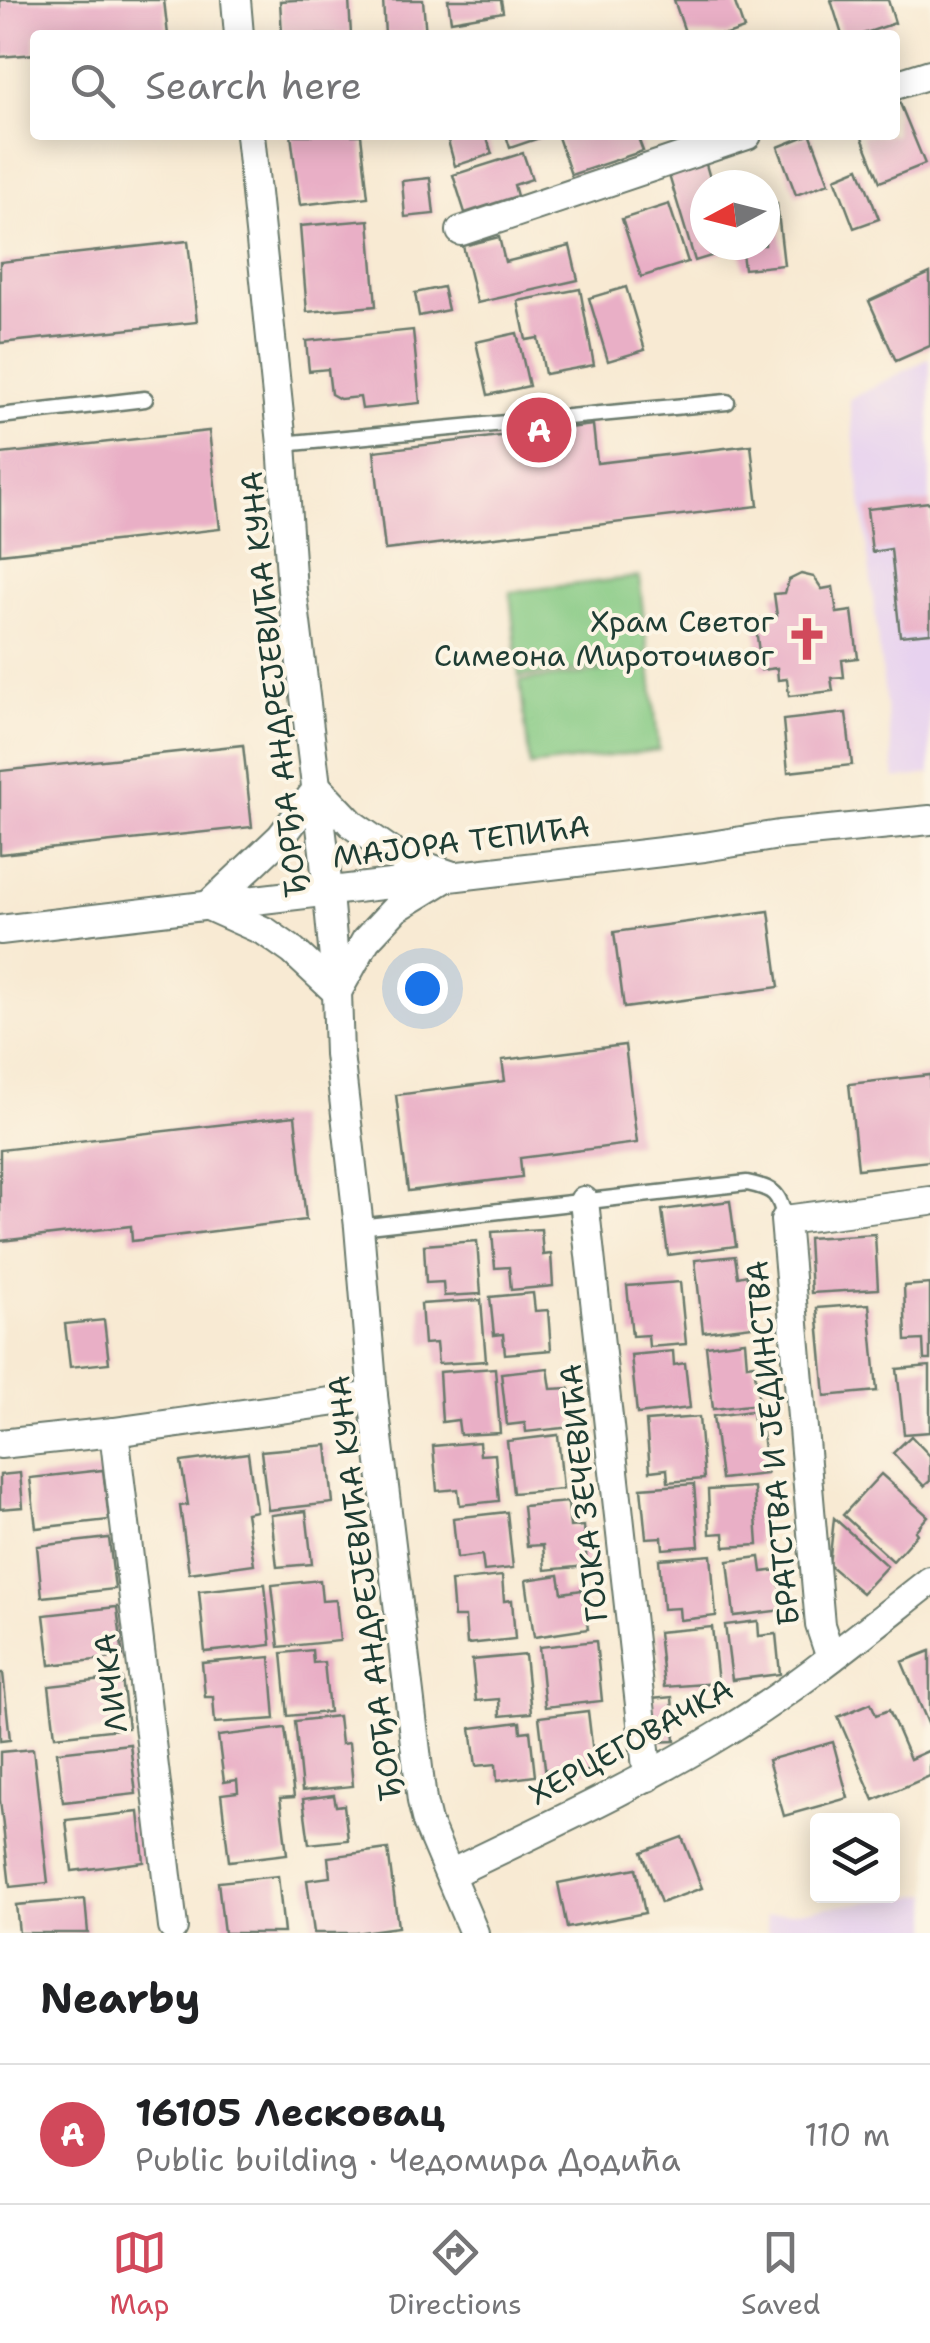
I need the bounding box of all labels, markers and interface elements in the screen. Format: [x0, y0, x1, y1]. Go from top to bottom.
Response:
search box [30, 30, 900, 140]
icon: search [65, 58, 120, 113]
text: Search here [145, 60, 362, 111]
north arrow [690, 170, 780, 260]
pin: A [506, 392, 572, 468]
street label: ЂОРЂА АНДРЕЈЕВИЋА КУНА [231, 469, 316, 899]
place label: Храм Светог Симеона Мироточивог [434, 601, 775, 676]
church icon: Храм Светог Симеона Мироточивог [783, 615, 831, 663]
street label: МАЈОРА ТЕПИЋА [330, 805, 592, 878]
your location [397, 963, 448, 1014]
street label: БРАТСТВА И ЈЕДИНСТВА [736, 1259, 809, 1627]
street label: ГОЈКА ЗЕЧЕВИЋА [550, 1362, 617, 1624]
street label: ЂОРЂА АНДРЕЈЕВИЋА КУНА [318, 1373, 411, 1803]
street label: ЛИЧКА [84, 1631, 137, 1735]
street label: ХЕРЦЕГОВАЧКА [521, 1669, 740, 1815]
map controls [810, 1813, 900, 1903]
button: layers [810, 1813, 900, 1903]
text: Nearby [40, 1970, 200, 2026]
text: 16105 Лесковац [135, 2087, 445, 2138]
text: A [60, 2113, 85, 2156]
text: 110 m [804, 2113, 890, 2156]
text: Public building · Чедомира Додића [135, 2138, 681, 2181]
tab: Map [110, 2225, 169, 2323]
tab: Directions [388, 2225, 522, 2323]
tab: Saved [741, 2225, 820, 2323]

